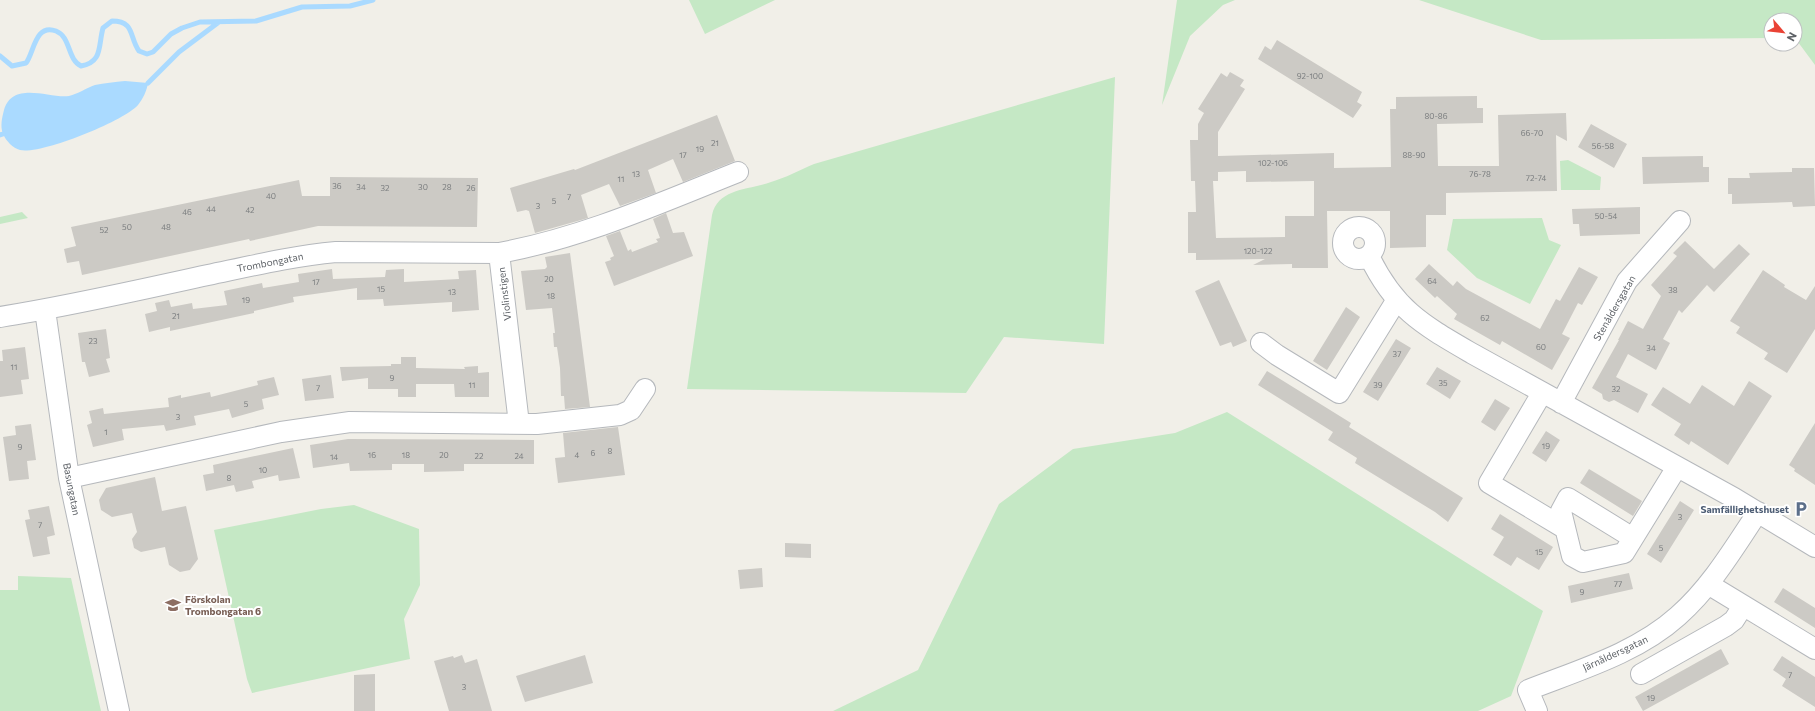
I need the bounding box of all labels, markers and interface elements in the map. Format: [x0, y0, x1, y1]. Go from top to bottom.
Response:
north arrow [1763, 12, 1803, 52]
text: N [1785, 30, 1800, 44]
house number: 92-100 [1297, 71, 1323, 81]
house number: 80-86 [1424, 111, 1448, 121]
house number: 66-70 [1521, 128, 1543, 138]
house number: 21 [711, 138, 719, 148]
house number: 56-58 [1592, 141, 1614, 151]
house number: 19 [696, 144, 704, 154]
house number: 17 [679, 150, 687, 160]
house number: 88-90 [1402, 150, 1426, 160]
house number: 102-106 [1258, 158, 1288, 168]
house number: 13 [632, 169, 640, 179]
house number: 76-78 [1469, 169, 1491, 179]
house number: 72-74 [1526, 173, 1546, 183]
house number: 11 [618, 174, 624, 184]
house number: 36 [332, 181, 342, 191]
house number: 34 [356, 182, 366, 192]
house number: 30 [418, 182, 428, 192]
house number: 28 [442, 182, 452, 192]
house number: 32 [381, 183, 390, 193]
house number: 26 [466, 183, 476, 193]
house number: 40 [266, 191, 276, 201]
house number: 7 [567, 192, 571, 202]
house number: 5 [552, 196, 557, 206]
house number: 3 [536, 201, 541, 211]
house number: 44 [206, 204, 216, 214]
house number: 42 [245, 205, 255, 215]
house number: 46 [182, 207, 192, 217]
house number: 50-54 [1595, 211, 1617, 221]
house number: 50 [122, 222, 132, 232]
house number: 48 [161, 222, 171, 232]
house number: 52 [99, 225, 109, 235]
house number: 120-122 [1244, 246, 1273, 256]
street label: Trombongatan [236, 250, 304, 274]
street label: Violinstigen [495, 267, 513, 321]
street label: Stenåldersgatan [1590, 273, 1638, 343]
house number: 20 [544, 274, 554, 284]
house number: 64 [1427, 276, 1437, 286]
house number: 17 [312, 277, 320, 287]
house number: 15 [377, 284, 385, 294]
house number: 38 [1668, 285, 1678, 295]
house number: 13 [448, 287, 456, 297]
house number: 18 [547, 291, 555, 301]
house number: 19 [242, 295, 250, 305]
house number: 21 [172, 311, 180, 321]
house number: 62 [1480, 313, 1490, 323]
house number: 23 [89, 336, 98, 346]
house number: 60 [1536, 342, 1546, 352]
house number: 34 [1646, 343, 1656, 353]
house number: 37 [1393, 349, 1401, 359]
house number: 11 [11, 362, 17, 372]
house number: 9 [390, 373, 395, 383]
house number: 35 [1438, 378, 1448, 388]
house number: 11 [469, 380, 475, 390]
house number: 39 [1373, 380, 1383, 390]
house number: 7 [316, 383, 320, 393]
house number: 32 [1612, 384, 1621, 394]
house number: 5 [244, 399, 249, 409]
house number: 3 [176, 412, 181, 422]
house number: 1 [104, 427, 108, 437]
house number: 19 [1542, 441, 1550, 451]
house number: 9 [18, 442, 23, 452]
house number: 8 [608, 446, 613, 456]
house number: 6 [591, 448, 596, 458]
house number: 16 [368, 450, 376, 460]
house number: 18 [402, 450, 410, 460]
house number: 20 [439, 450, 449, 460]
house number: 4 [575, 450, 580, 460]
house number: 22 [475, 451, 484, 461]
house number: 24 [514, 451, 524, 461]
house number: 14 [330, 452, 338, 462]
street label: Basungatan [61, 462, 83, 516]
house number: 10 [259, 465, 267, 475]
house number: 8 [227, 473, 232, 483]
parking icon: Samfällighetshuset [1792, 500, 1810, 518]
place label: Samfällighetshuset [1701, 503, 1789, 515]
house number: 3 [1678, 512, 1683, 522]
house number: 7 [38, 520, 42, 530]
house number: 5 [1659, 543, 1664, 553]
house number: 15 [1535, 547, 1543, 557]
house number: 77 [1614, 579, 1622, 589]
house number: 9 [1580, 587, 1585, 597]
place label: Förskolan Trombongatan 6 [185, 593, 261, 617]
school or university icon: Förskolan Trombongatan 6 [164, 596, 182, 614]
street label: Järnåldersgatan [1580, 633, 1650, 673]
house number: 7 [1788, 670, 1792, 680]
house number: 3 [462, 682, 467, 692]
house number: 19 [1647, 693, 1655, 703]

